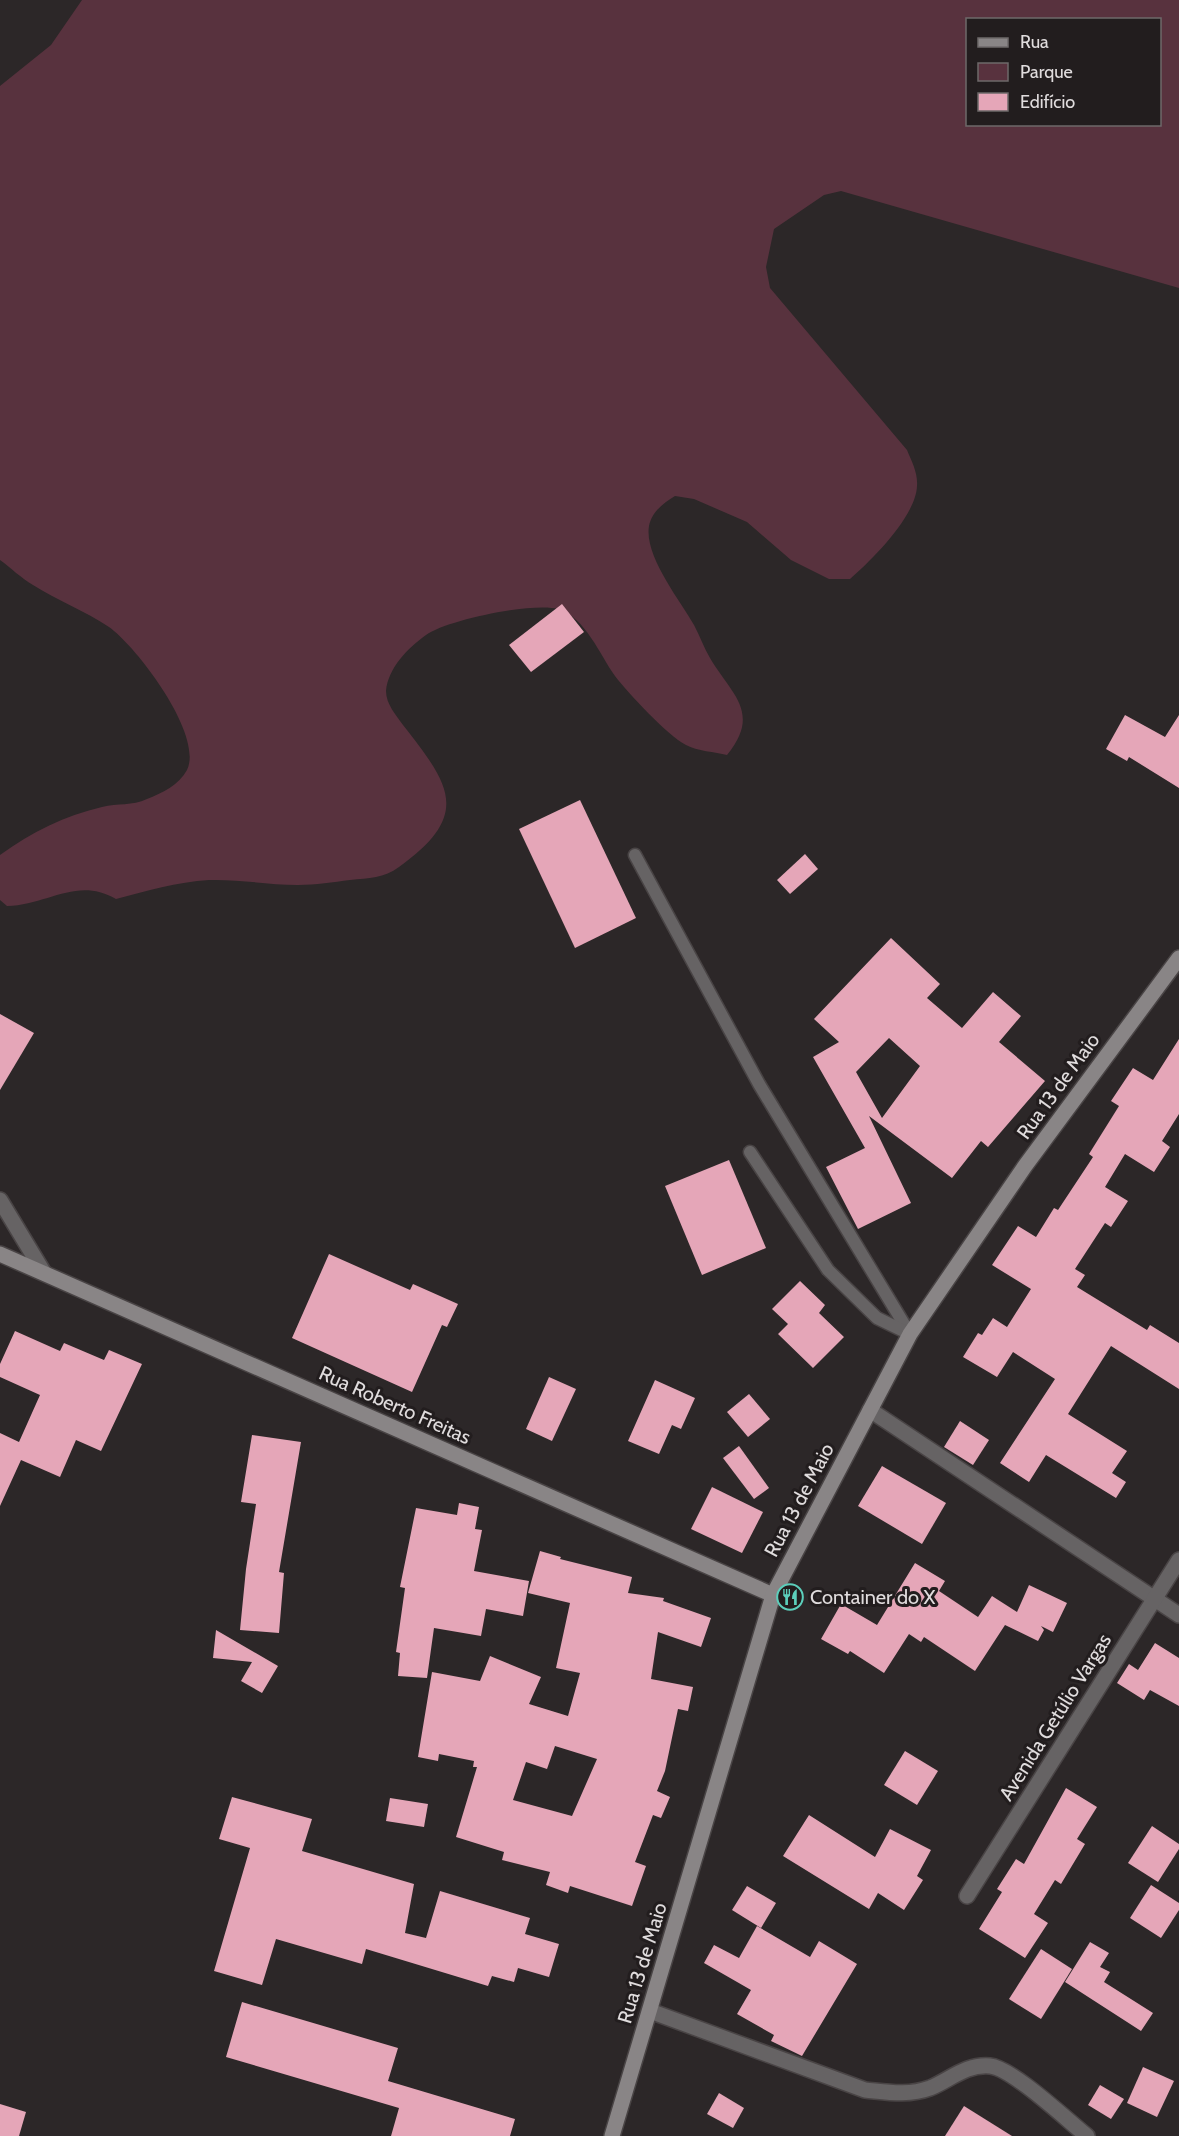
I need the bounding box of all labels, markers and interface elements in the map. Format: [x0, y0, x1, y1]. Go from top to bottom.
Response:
legend [966, 18, 1161, 126]
text: Rua [1020, 31, 1049, 53]
text: Parque [1020, 61, 1073, 83]
text: Edifício [1020, 91, 1075, 113]
street label: Rua 13 de Maio [1012, 1028, 1104, 1144]
street label: Rua Roberto Freitas [315, 1361, 475, 1449]
street label: Rua 13 de Maio [759, 1439, 839, 1561]
restaurant icon: Container do X [775, 1582, 805, 1612]
place label: Container do X [810, 1585, 935, 1609]
street label: Avenida Getúlio Vargas [994, 1629, 1116, 1805]
street label: Rua 13 de Maio [612, 1900, 672, 2026]

